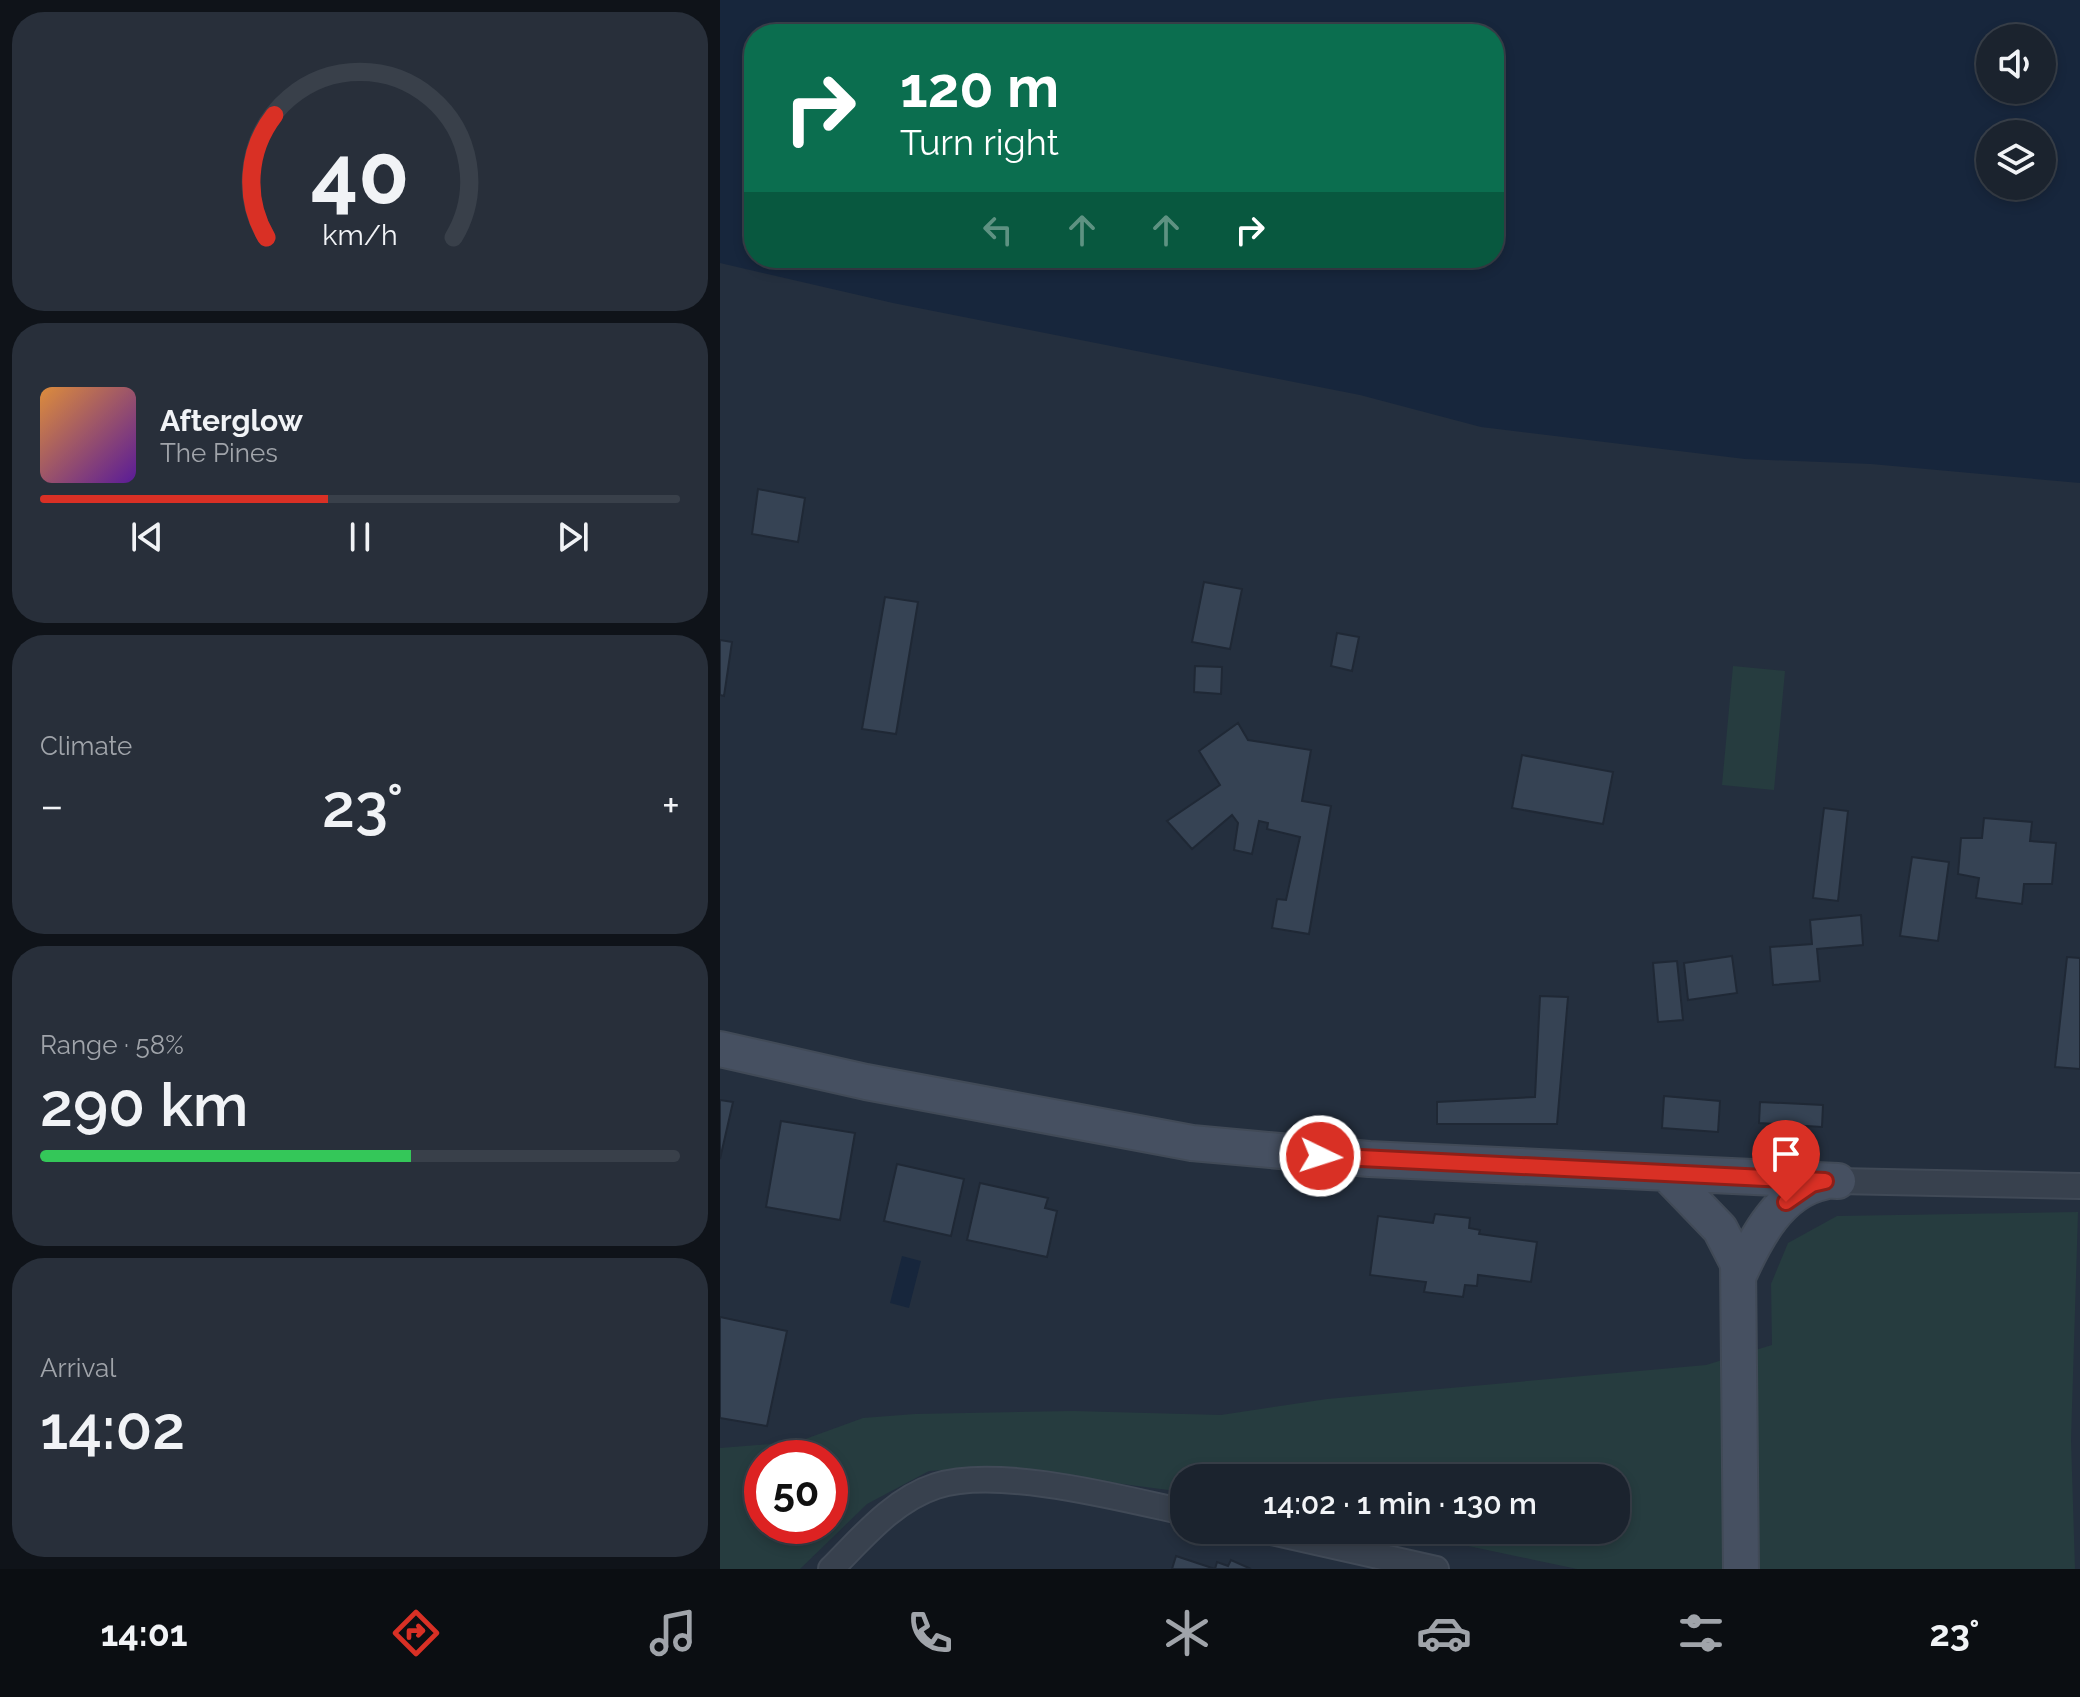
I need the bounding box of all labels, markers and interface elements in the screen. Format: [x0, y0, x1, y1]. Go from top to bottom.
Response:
map controls [1976, 24, 2056, 200]
button: sound [1976, 24, 2056, 104]
text: 120 m [900, 54, 1059, 120]
icon: right [768, 56, 872, 160]
button: layers [1976, 120, 2056, 200]
text: Turn right [900, 121, 1059, 163]
text: 40 [311, 125, 409, 222]
icon: left [976, 208, 1020, 252]
icon: ahead [1060, 208, 1104, 252]
icon: ahead [1144, 208, 1188, 252]
icon: right [1228, 208, 1272, 252]
text: km/h [322, 218, 398, 252]
text: Afterglow [160, 403, 303, 438]
text: The Pines [160, 438, 278, 468]
icon: previous [125, 515, 169, 559]
icon: pause [338, 515, 382, 559]
icon: next [551, 515, 595, 559]
text: Climate [40, 731, 132, 761]
text: 23° [322, 771, 403, 841]
text: − [40, 780, 64, 831]
text: + [662, 780, 680, 831]
text: Range · 58% [40, 1030, 184, 1060]
text: 290 km [40, 1070, 248, 1140]
position arrow [1278, 1114, 1362, 1198]
pin [1752, 1120, 1820, 1202]
icon: arrive [1764, 1132, 1808, 1176]
text: Arrival [40, 1353, 116, 1383]
text: 14:02 [40, 1393, 185, 1463]
speed limit sign: 50 [744, 1440, 848, 1544]
text: 14:02 · 1 min · 130 m [1263, 1486, 1537, 1521]
icon: directions [388, 1605, 444, 1661]
icon: music [645, 1605, 701, 1661]
icon: phone [902, 1605, 958, 1661]
icon: climate [1159, 1605, 1215, 1661]
icon: car [1416, 1605, 1472, 1661]
icon: filters [1673, 1605, 1729, 1661]
text: 14:01 [100, 1612, 188, 1654]
text: 23° [1929, 1612, 1980, 1654]

